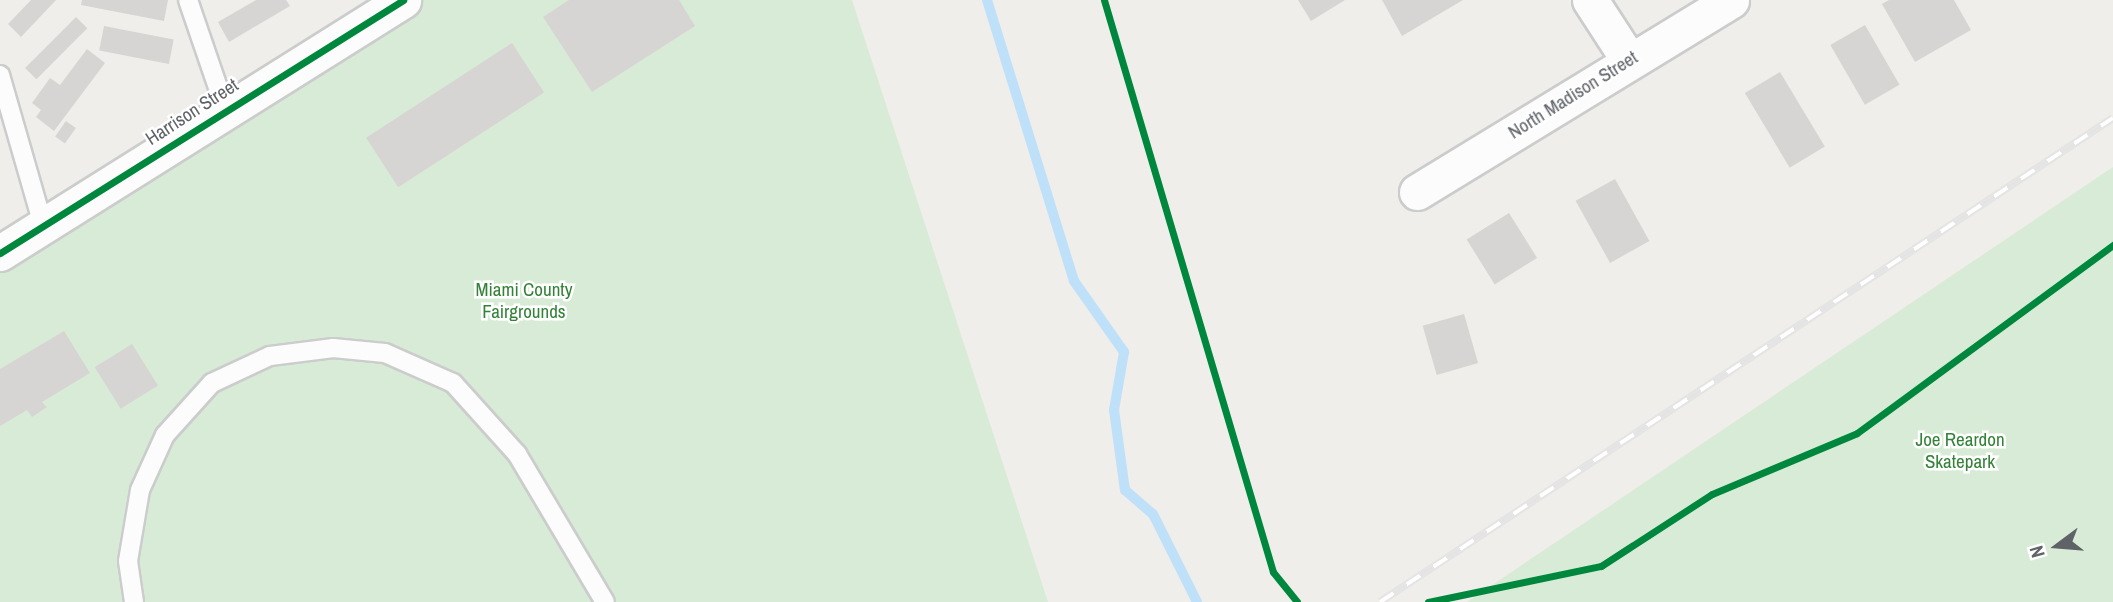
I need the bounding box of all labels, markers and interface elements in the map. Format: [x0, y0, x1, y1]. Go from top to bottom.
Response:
street label: North Madison Street [1504, 46, 1642, 144]
street label: Harrison Street [141, 74, 243, 150]
park label: Miami County Fairgrounds [476, 279, 572, 323]
park label: Joe Reardon Skatepark [1915, 429, 2005, 473]
north arrow [2022, 511, 2092, 581]
text: N [2023, 543, 2051, 561]

